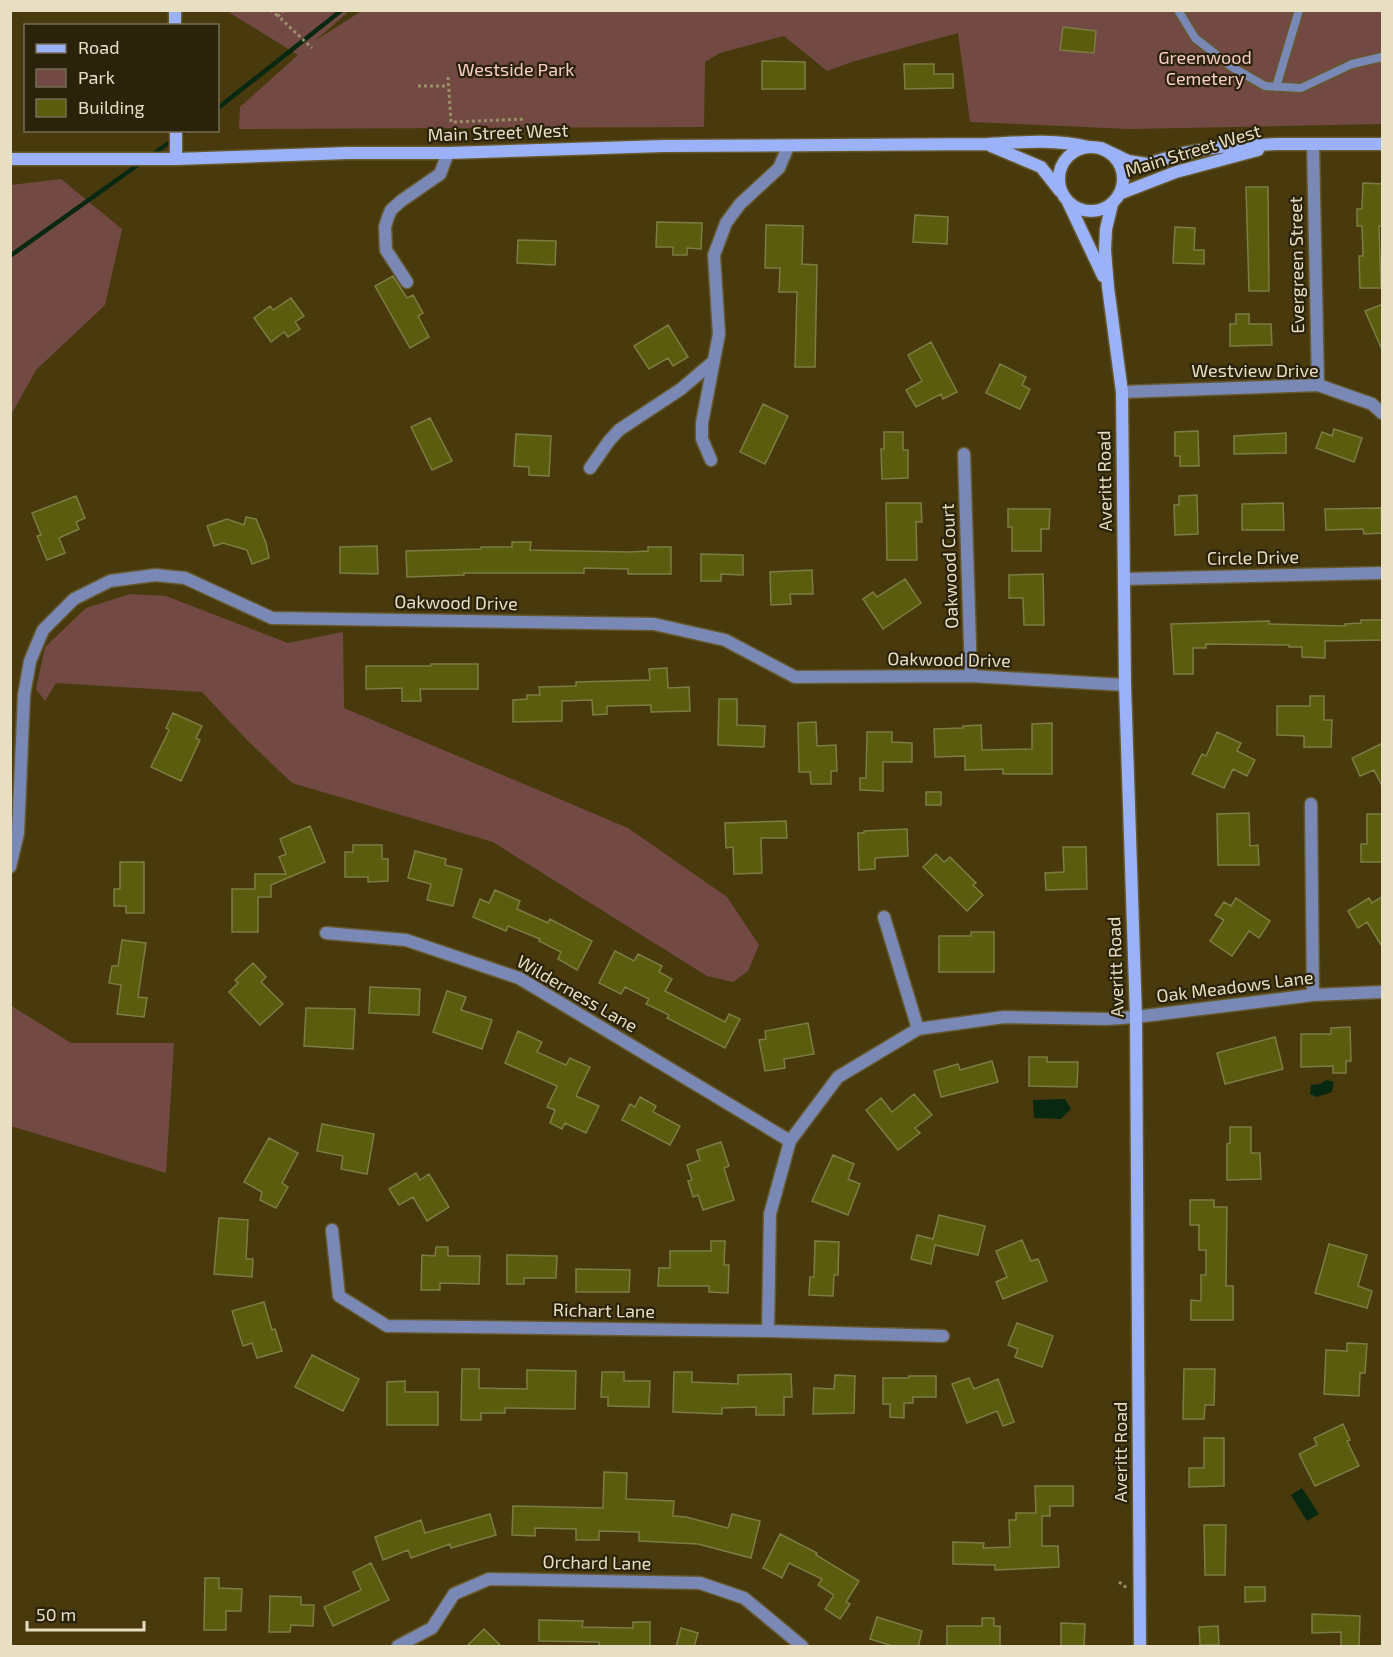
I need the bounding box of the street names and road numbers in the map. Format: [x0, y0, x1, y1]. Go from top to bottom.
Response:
street label: Main Street West [427, 119, 569, 145]
street label: Main Street West [1122, 119, 1263, 181]
street label: Evergreen Street [1284, 196, 1308, 334]
street label: Westview Drive [1191, 359, 1319, 381]
street label: Averitt Road [1092, 430, 1116, 532]
street label: Oakwood Court [936, 503, 962, 629]
street label: Circle Drive [1207, 545, 1299, 569]
street label: Oakwood Drive [394, 590, 518, 614]
street label: Oakwood Drive [887, 647, 1011, 671]
street label: Averitt Road [1102, 916, 1128, 1018]
street label: Wilderness Lane [513, 950, 642, 1037]
street label: Oak Meadows Lane [1155, 965, 1315, 1007]
street label: Richart Lane [553, 1298, 655, 1322]
street label: Averitt Road [1109, 1402, 1131, 1502]
street label: Orchard Lane [542, 1550, 652, 1574]

